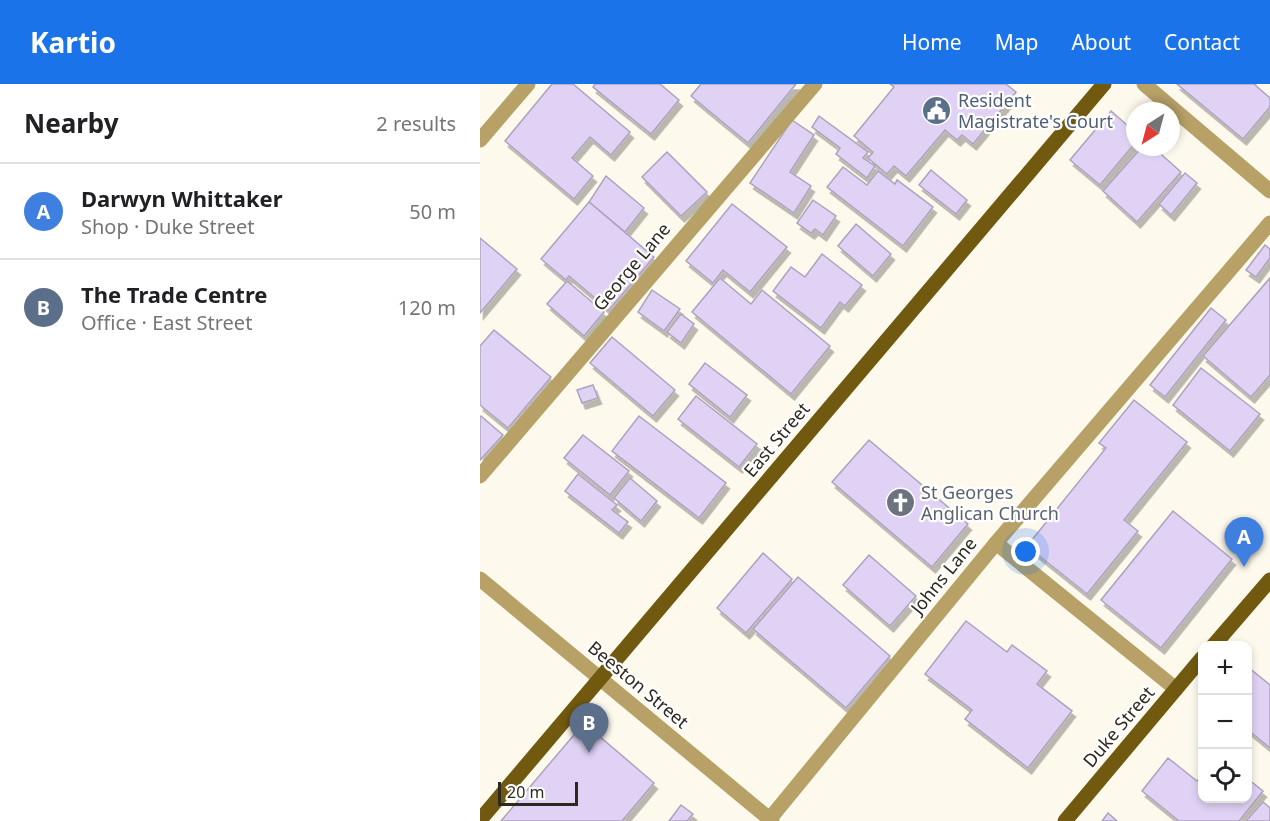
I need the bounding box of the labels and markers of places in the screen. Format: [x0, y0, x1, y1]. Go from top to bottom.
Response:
place label: Resident Magistrate's Court [958, 88, 1114, 133]
public building icon: Resident Magistrate's Court [921, 95, 953, 127]
place label: St Georges Anglican Church [921, 480, 1059, 525]
church icon: St Georges Anglican Church [884, 487, 916, 519]
pin: A [1224, 518, 1263, 567]
pin: B [570, 704, 608, 753]

